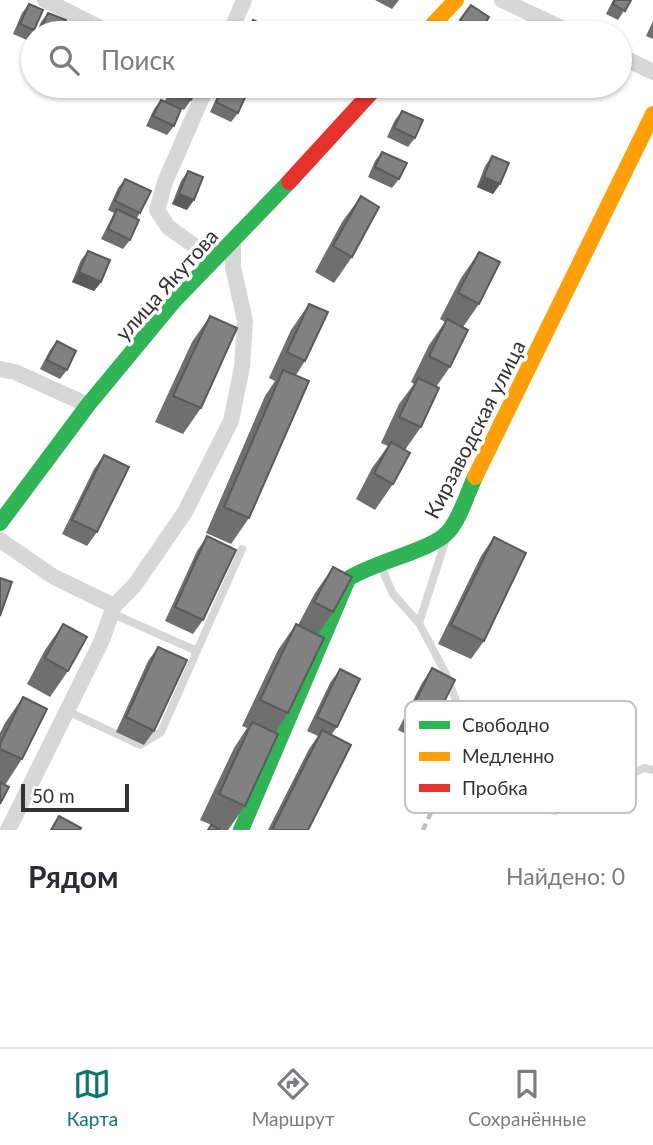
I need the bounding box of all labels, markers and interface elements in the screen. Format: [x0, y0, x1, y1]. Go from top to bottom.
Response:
search box [21, 21, 632, 98]
icon: search [45, 41, 83, 79]
text: Поиск [101, 44, 175, 76]
street label: улица Якутова [109, 223, 223, 345]
street label: Кирзаводская улица [418, 336, 530, 522]
legend [405, 701, 636, 813]
text: Свободно [462, 713, 550, 736]
text: Медленно [462, 744, 554, 767]
text: Пробка [462, 776, 528, 799]
scale bar [21, 781, 130, 813]
text: 50 m [32, 784, 75, 807]
text: Рядом [28, 858, 118, 894]
text: Найдено: 0 [506, 862, 625, 890]
tab: Карта [67, 1065, 118, 1130]
tab: Маршрут [252, 1065, 334, 1130]
tab: Сохранённые [468, 1065, 586, 1130]

